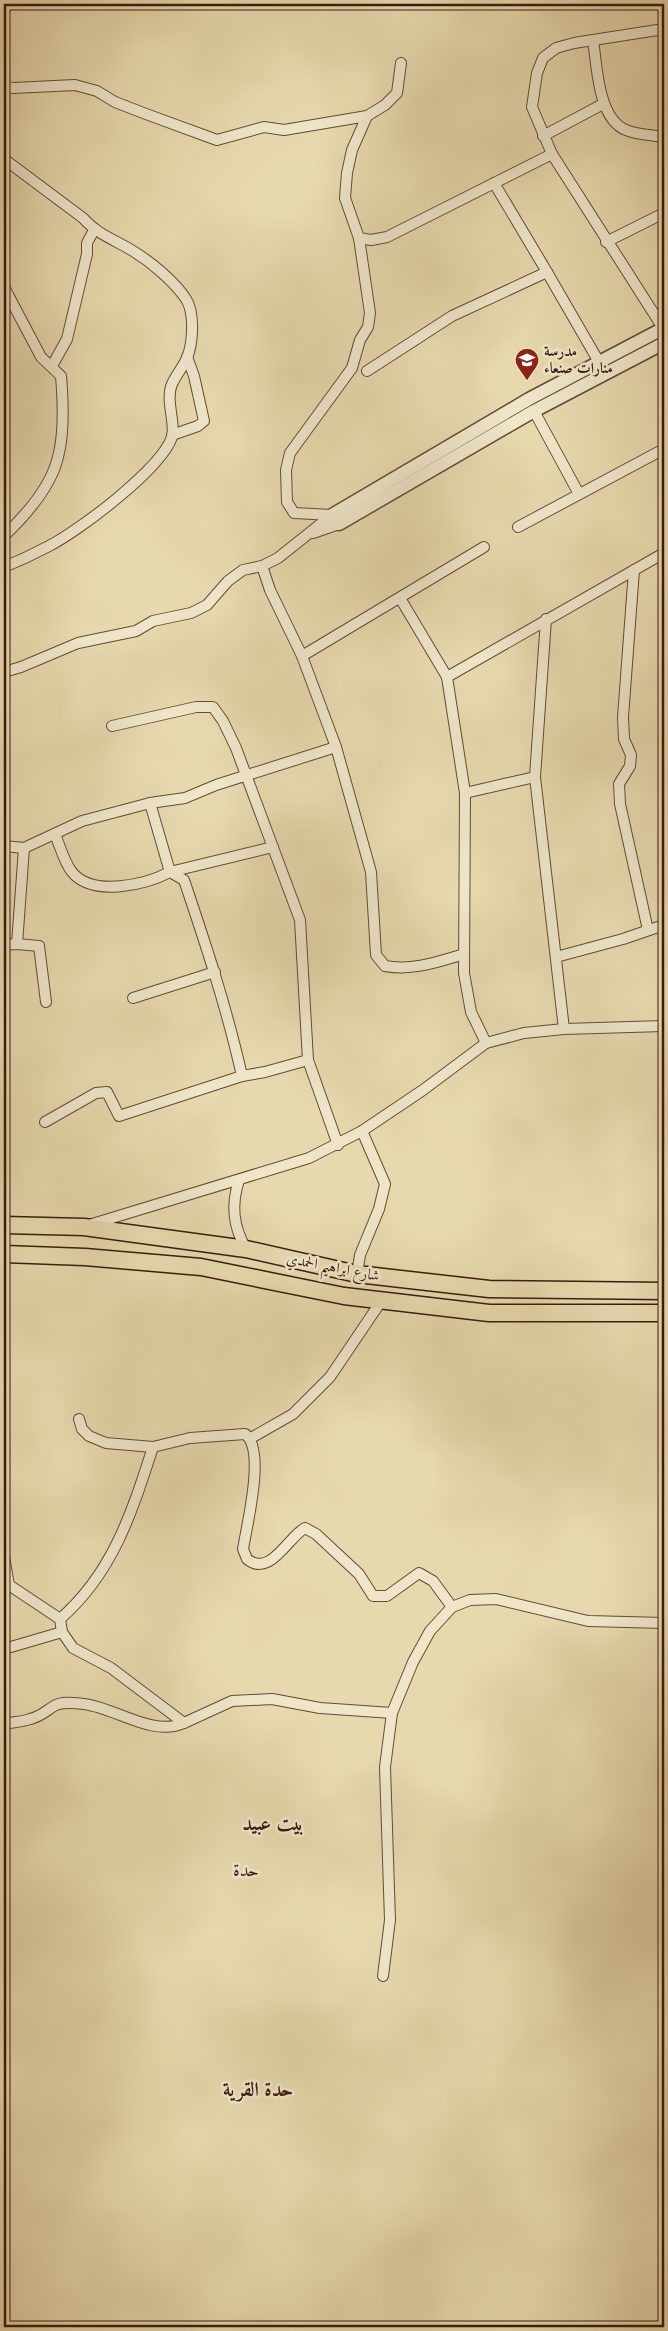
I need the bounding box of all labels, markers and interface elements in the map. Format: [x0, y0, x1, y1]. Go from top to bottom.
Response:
place label: مدرسة منارات صنعاء [544, 341, 613, 378]
school or university icon: مدرسة منارات صنعاء [514, 347, 540, 381]
street label: شارع ابراهيم الحمدي [284, 1248, 381, 1291]
district label: بيت عبيد [242, 1810, 304, 1837]
district label: حدة [233, 1858, 259, 1883]
district label: حدة القرية [223, 2076, 293, 2103]

